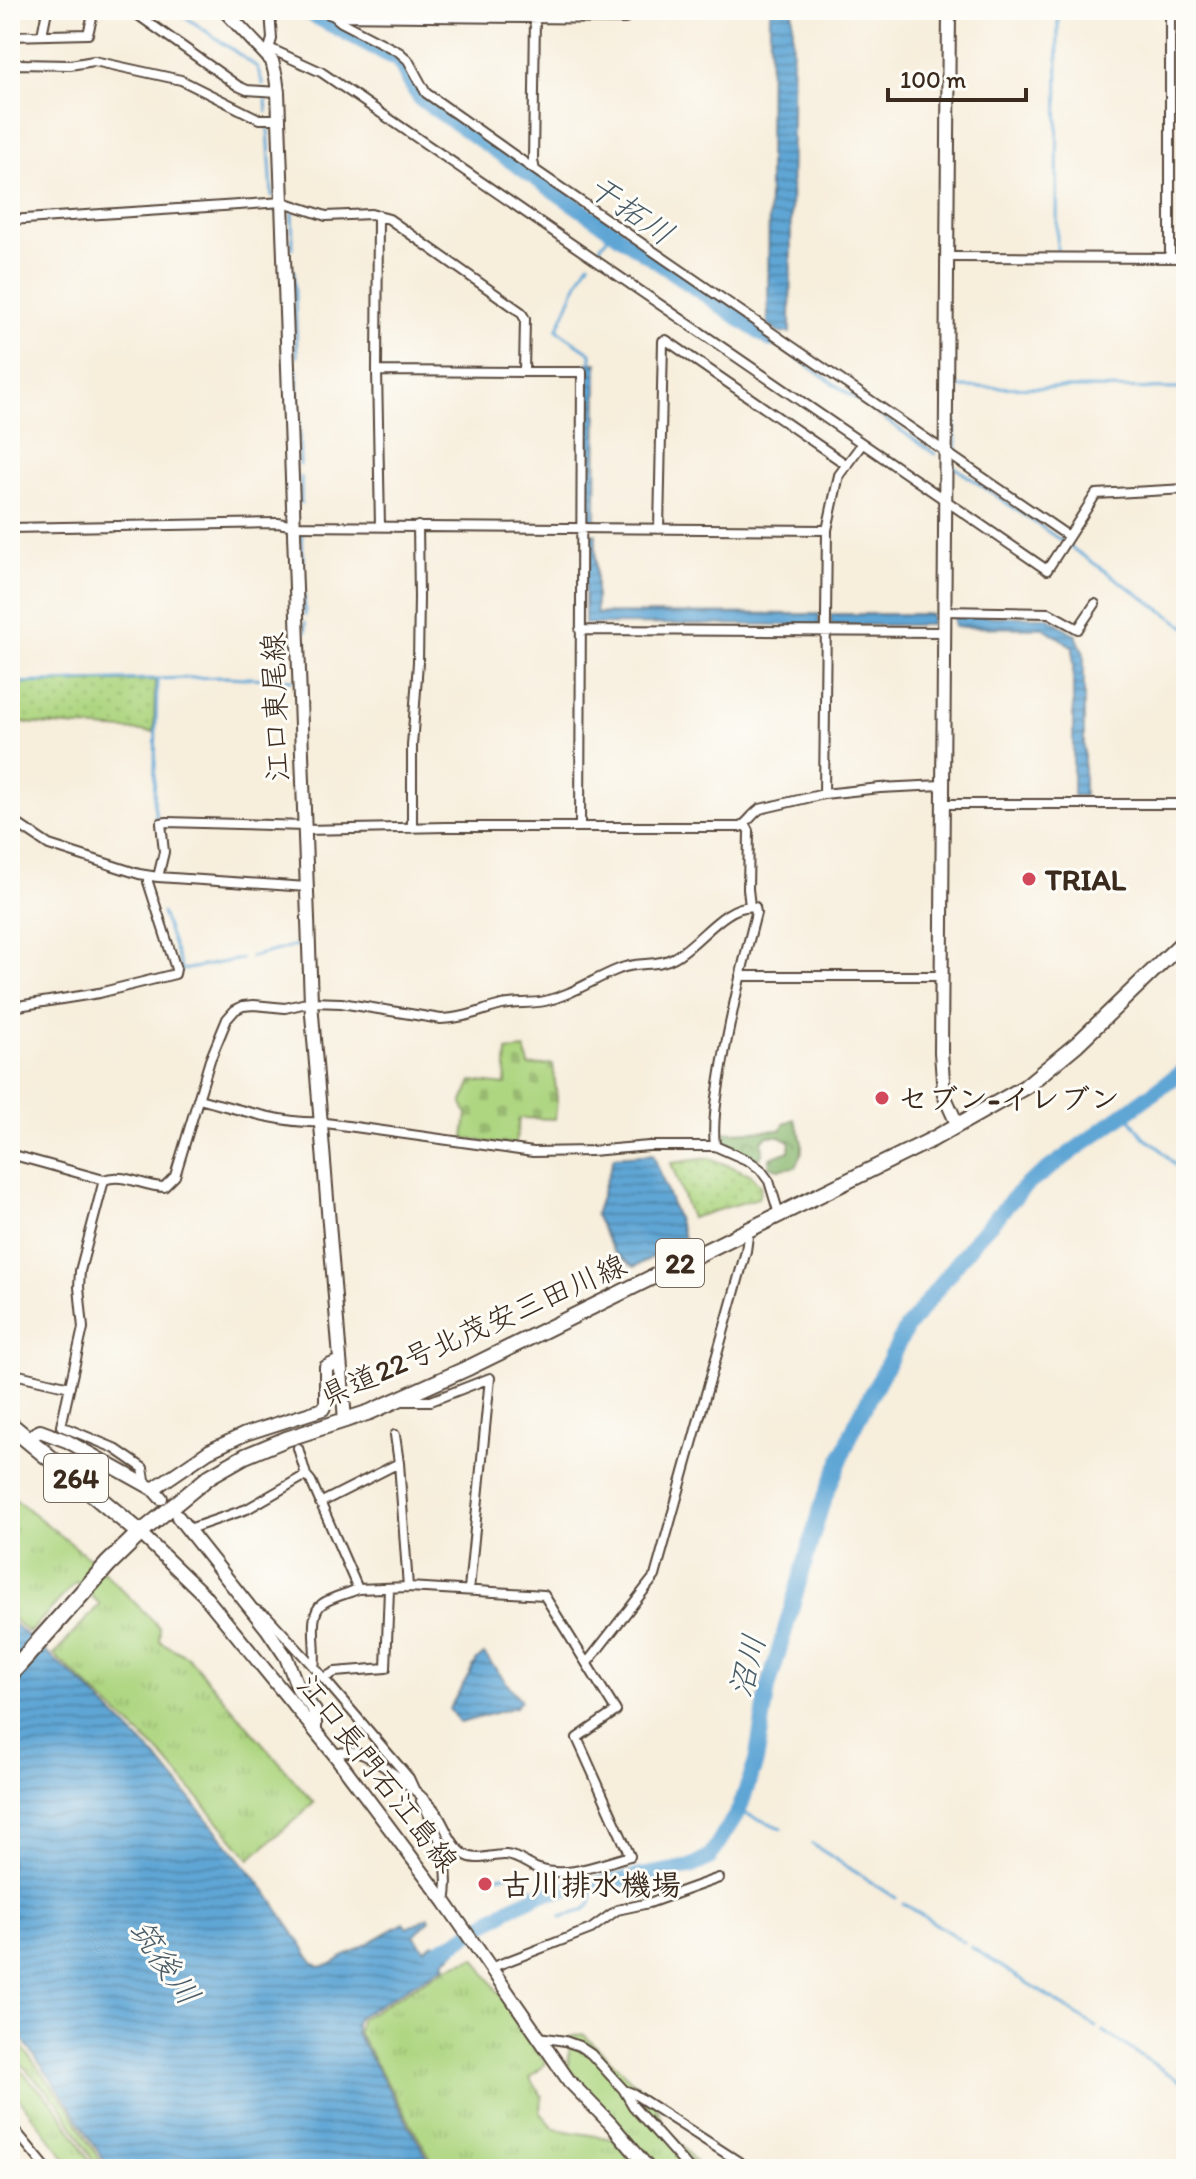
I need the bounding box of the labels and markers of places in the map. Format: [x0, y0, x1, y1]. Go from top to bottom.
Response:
place label: TRIAL [1044, 861, 1127, 898]
marker: TRIAL [1020, 870, 1038, 888]
place label: セブン-イレブン [898, 1080, 1120, 1117]
marker: セブン-イレブン [873, 1089, 891, 1107]
place label: 古川排水機場 [501, 1866, 681, 1903]
marker: 古川排水機場 [476, 1875, 494, 1893]

